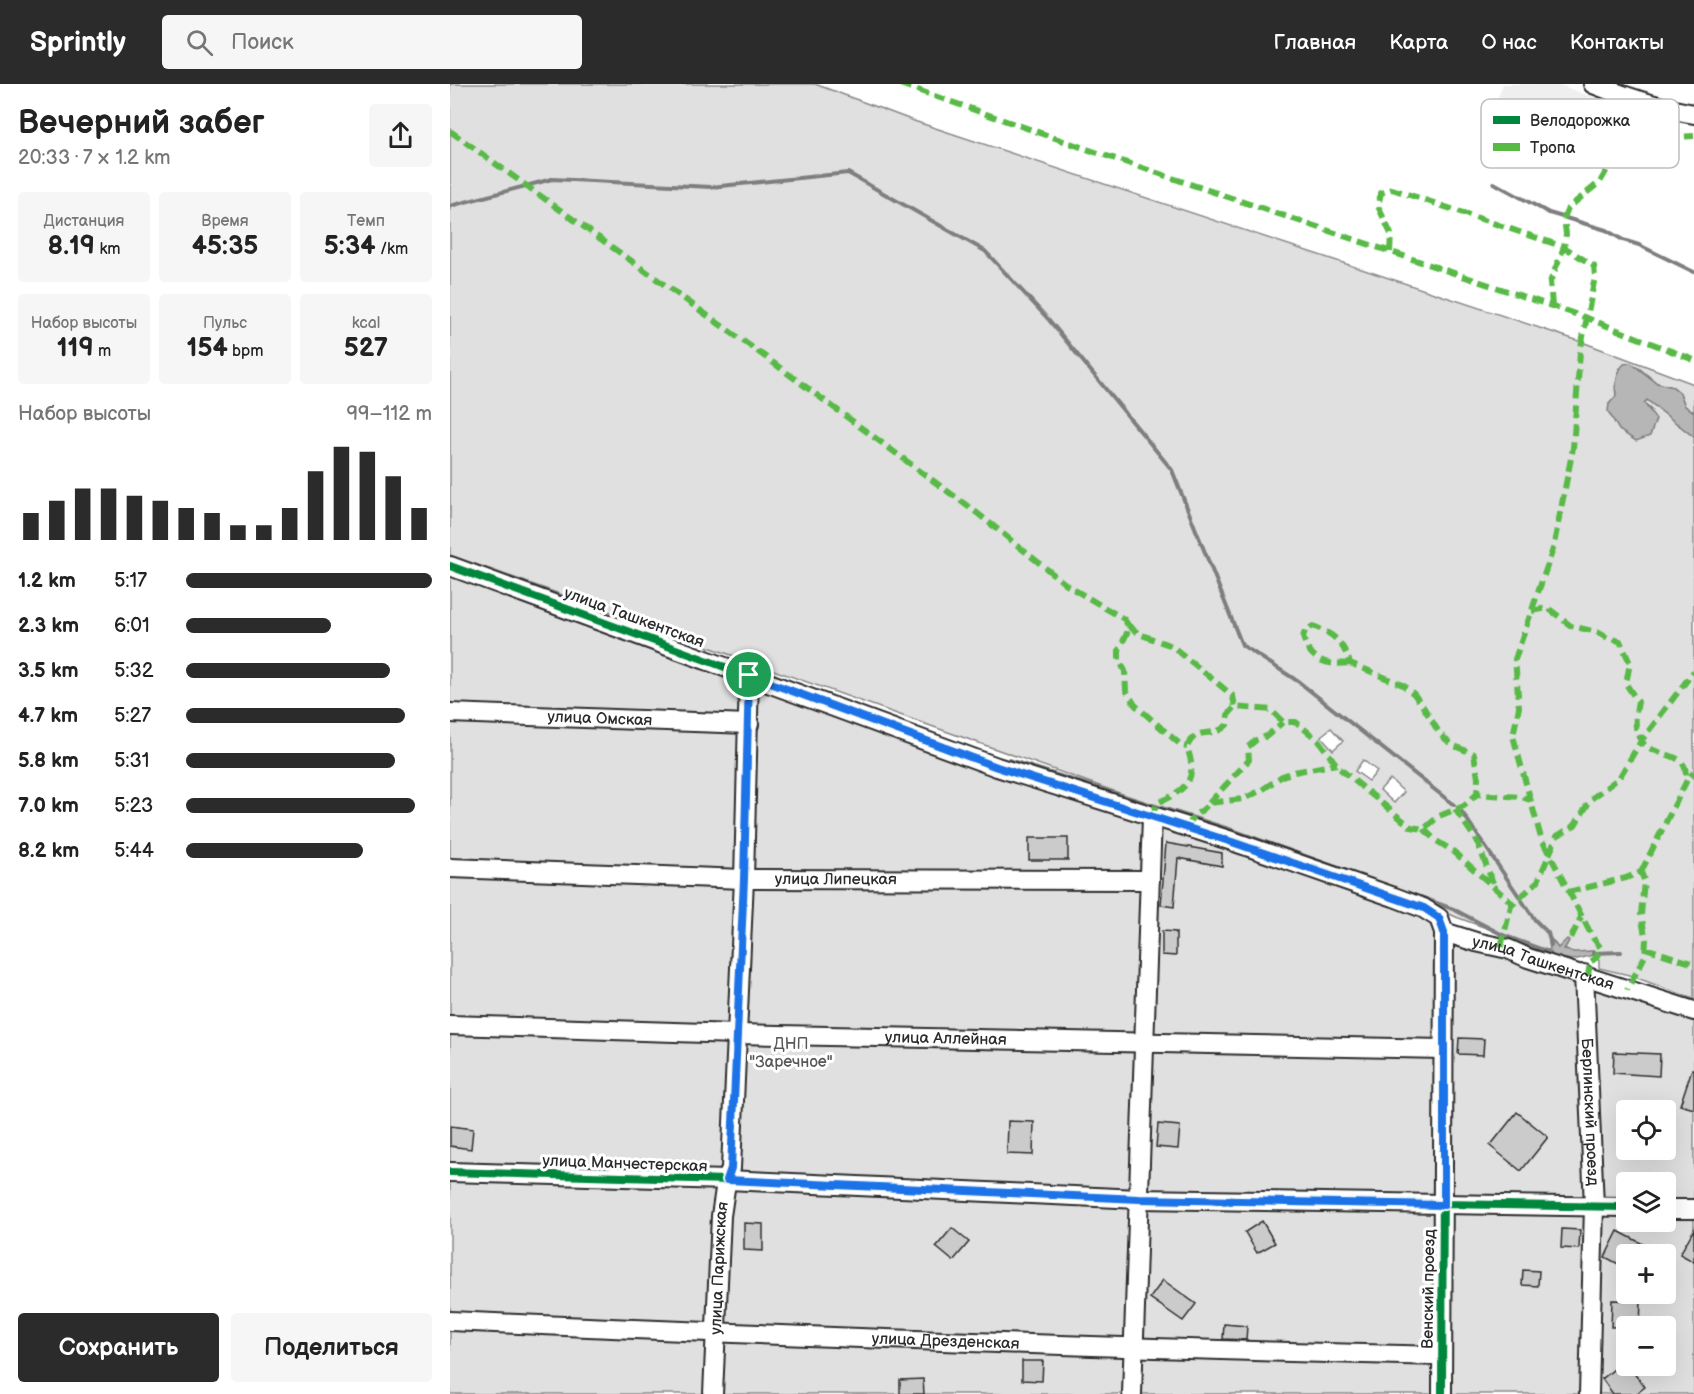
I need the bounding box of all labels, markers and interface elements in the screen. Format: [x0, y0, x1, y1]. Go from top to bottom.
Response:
search box [162, 15, 582, 69]
text: Sprintly [30, 26, 126, 59]
icon: search [183, 26, 216, 59]
text: Поиск [231, 29, 294, 56]
text: Главная [1273, 30, 1356, 55]
text: Карта [1389, 30, 1448, 55]
text: О нас [1481, 30, 1537, 55]
text: Контакты [1570, 30, 1664, 55]
legend [1481, 99, 1679, 168]
text: Вечерний забег [18, 103, 265, 143]
button: share [369, 104, 432, 167]
text: Велодорожка [1530, 112, 1631, 131]
text: Тропа [1530, 139, 1576, 158]
text: 20:33 · 7 × 1.2 km [18, 146, 171, 170]
text: Дистанция [44, 212, 124, 231]
text: Время [201, 212, 249, 231]
text: Темп [347, 212, 385, 231]
text: 8.19 [48, 231, 95, 262]
text: 45:35 [192, 231, 258, 262]
text: 5:34 [324, 231, 376, 262]
text: km [95, 240, 120, 259]
text: /km [376, 240, 408, 259]
text: Набор высоты [31, 314, 137, 333]
text: Пульс [203, 314, 247, 333]
text: kcal [352, 314, 380, 333]
text: 119 [57, 333, 94, 364]
text: 154 [186, 333, 228, 364]
text: 527 [344, 333, 388, 364]
text: m [94, 342, 111, 361]
text: bpm [228, 342, 264, 361]
text: Набор высоты [18, 402, 151, 426]
text: 99–112 m [346, 402, 432, 426]
text: 1.2 km [18, 569, 76, 593]
text: 5:17 [114, 569, 147, 593]
street label: улица Ташкентская [561, 584, 707, 652]
text: 2.3 km [18, 614, 79, 638]
text: 6:01 [114, 614, 150, 638]
pin [723, 649, 774, 700]
icon: arrive [732, 658, 765, 691]
text: 3.5 km [18, 659, 79, 683]
text: 5:32 [114, 659, 154, 683]
text: 4.7 km [18, 704, 78, 728]
text: 5:27 [114, 704, 151, 728]
street label: улица Омская [547, 707, 653, 730]
text: 5.8 km [18, 749, 79, 773]
text: 5:31 [114, 749, 150, 773]
text: 7.0 km [18, 794, 79, 818]
text: 5:23 [114, 794, 153, 818]
text: 8.2 km [18, 839, 79, 863]
text: 5:44 [114, 839, 154, 863]
street label: улица Липецкая [775, 870, 897, 889]
street label: улица Ташкентская [1471, 932, 1616, 994]
street label: улица Аллейная [885, 1028, 1007, 1049]
park label: ДНП "Заречное" [749, 1035, 833, 1072]
street label: Берлинский проезд [1577, 1038, 1603, 1186]
map controls [1616, 1100, 1676, 1376]
button: locate [1616, 1100, 1676, 1160]
street label: улица Манчестерская [542, 1152, 708, 1176]
button: layers [1616, 1172, 1676, 1232]
street label: улица Парижская [706, 1200, 733, 1335]
street label: Венский проезд [1418, 1229, 1440, 1349]
button: + [1616, 1244, 1676, 1304]
button: Сохранить [18, 1313, 219, 1382]
button: Поделиться [231, 1313, 432, 1382]
button: − [1616, 1316, 1676, 1376]
street label: улица Дрезденская [871, 1329, 1020, 1353]

